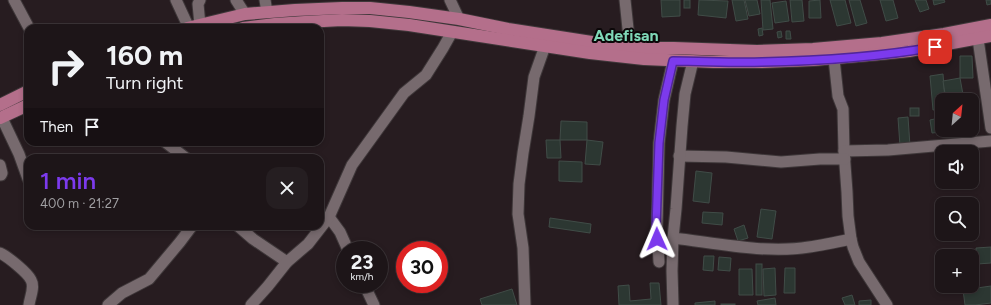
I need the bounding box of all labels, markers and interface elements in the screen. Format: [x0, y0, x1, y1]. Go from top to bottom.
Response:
district label: Adefisan [593, 26, 659, 45]
pin [918, 30, 952, 64]
icon: arrive [924, 36, 946, 58]
text: 160 m [106, 38, 183, 72]
icon: right [40, 40, 92, 92]
text: Turn right [106, 72, 183, 94]
north arrow [935, 93, 979, 137]
map controls [935, 93, 979, 293]
icon: arrive [81, 116, 103, 138]
text: Then [40, 118, 73, 136]
button: sound [935, 145, 979, 189]
text: 1 min [40, 166, 96, 195]
button: close [266, 167, 308, 209]
text: 400 m · 21:27 [40, 196, 119, 211]
button: search [935, 197, 979, 241]
position arrow [636, 218, 678, 260]
speed limit sign: 30 [396, 241, 448, 293]
button: + [935, 249, 979, 293]
text: 23 [351, 250, 373, 274]
text: km/h [351, 270, 373, 283]

